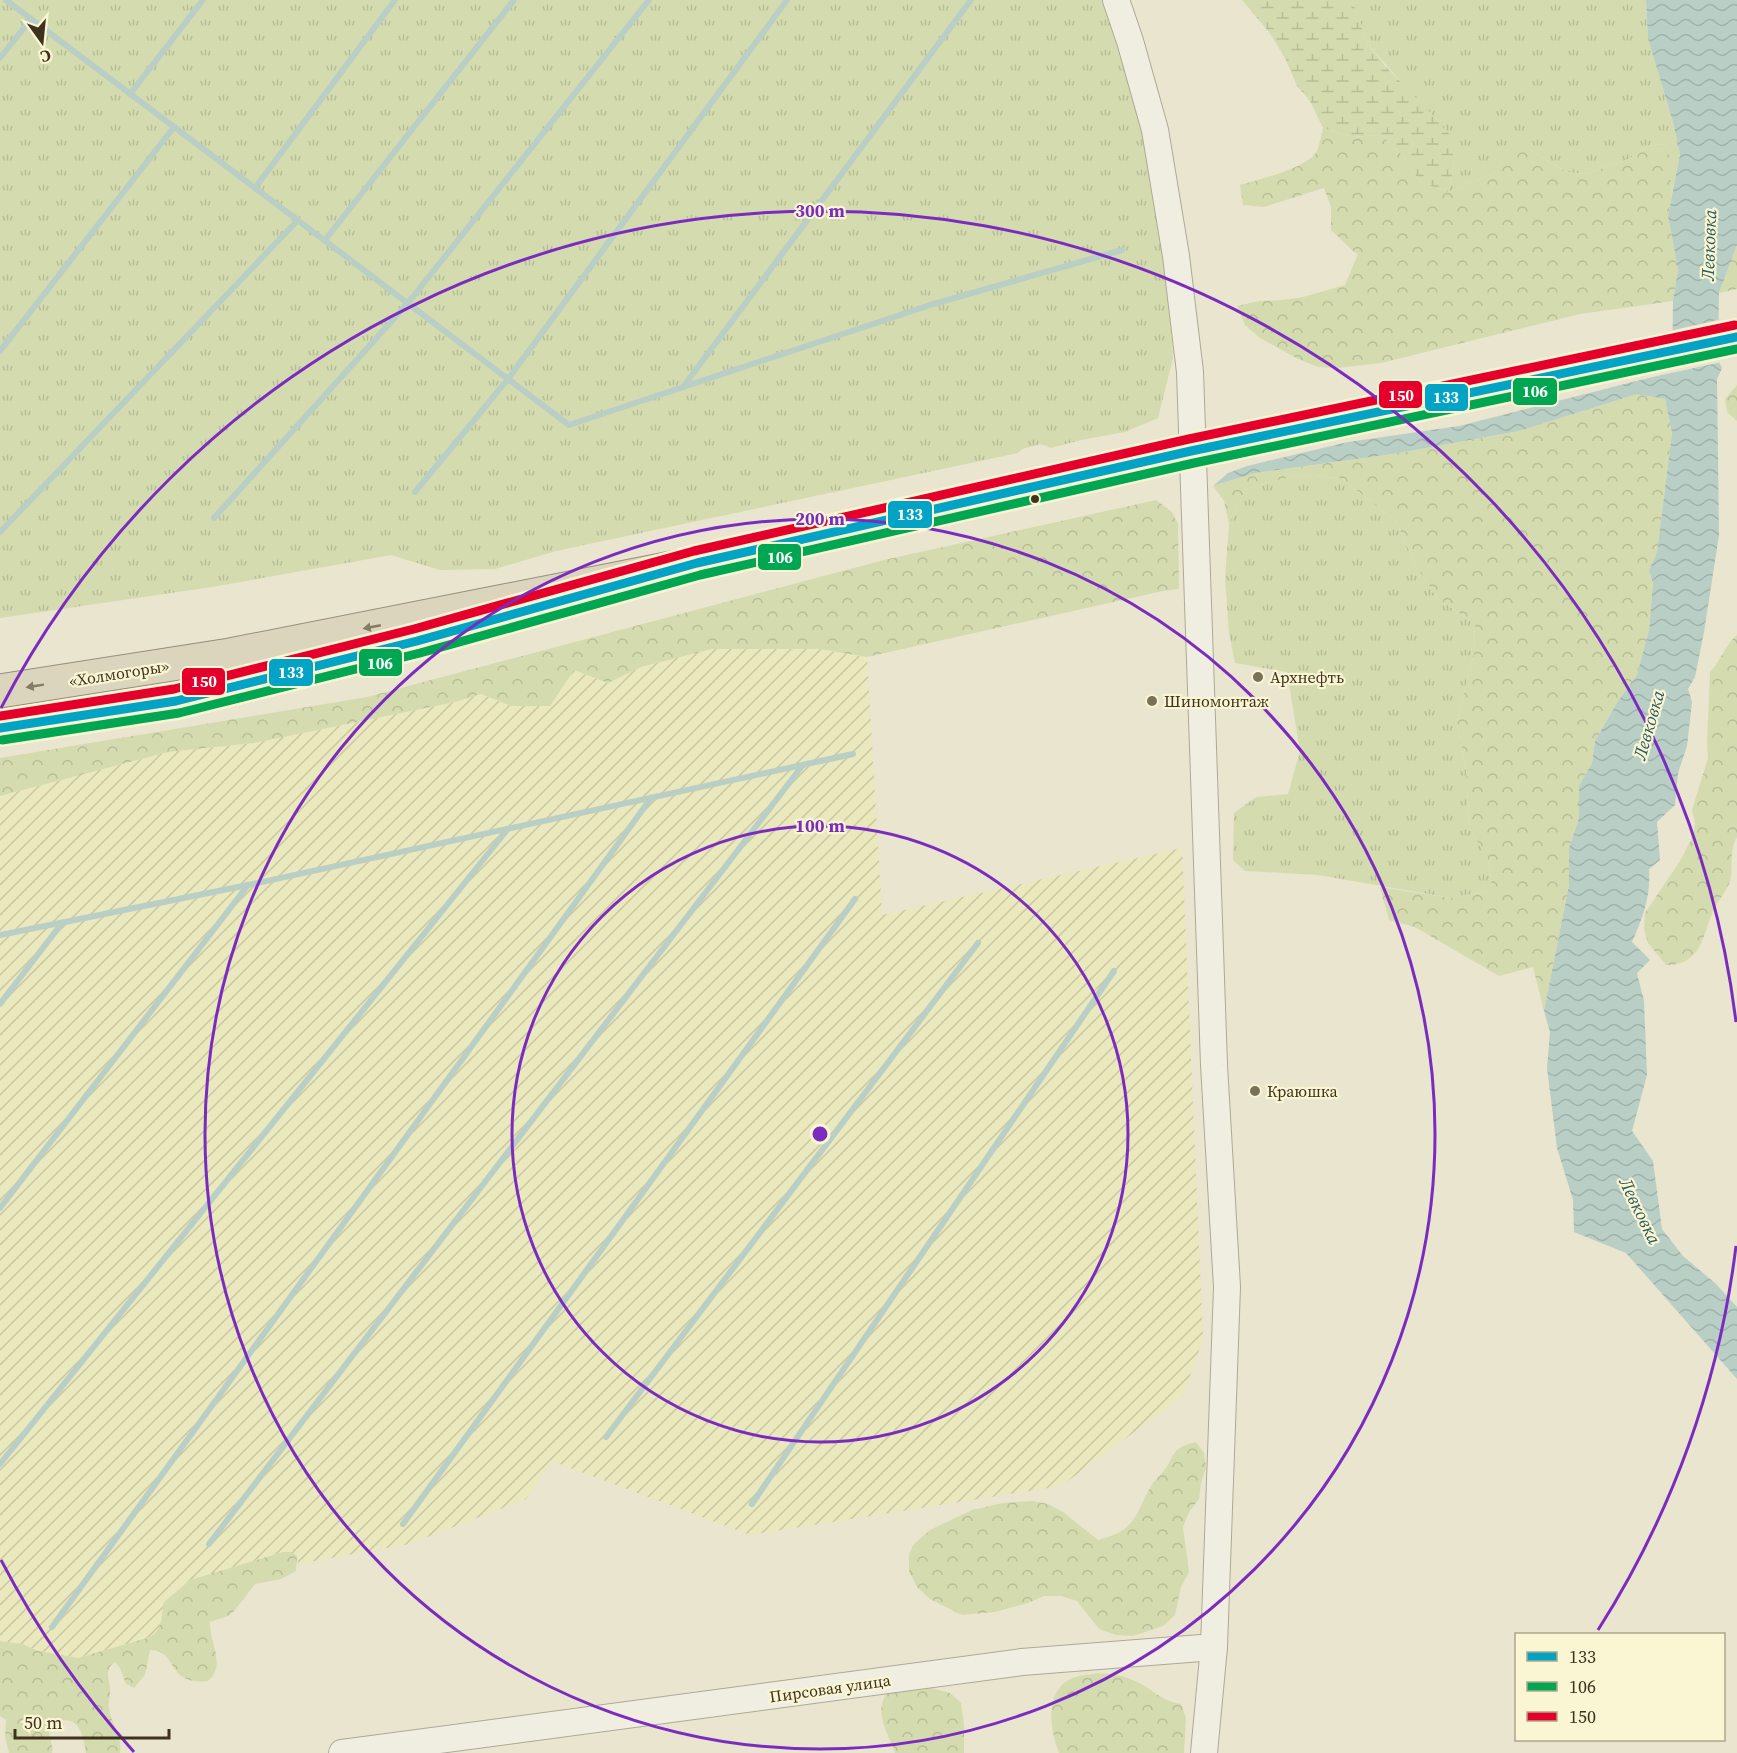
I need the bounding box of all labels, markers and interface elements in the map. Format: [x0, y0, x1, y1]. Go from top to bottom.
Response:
north arrow [12, 12, 72, 72]
text: С [38, 45, 54, 68]
text: 300 m [795, 198, 845, 223]
water label: Левковка [1695, 208, 1722, 282]
line badge: 106 [1512, 377, 1558, 406]
line badge: 150 [1378, 380, 1423, 409]
text: 106 [1522, 380, 1548, 402]
line badge: 133 [1424, 383, 1469, 412]
text: 150 [1388, 384, 1414, 406]
text: 133 [1433, 386, 1459, 408]
unlabelled marker [1029, 493, 1041, 505]
line badge: 133 [887, 500, 933, 529]
text: 133 [897, 503, 923, 525]
text: 200 m [795, 506, 845, 531]
line badge: 106 [757, 543, 802, 571]
text: 106 [767, 546, 793, 568]
one-way arrow [362, 623, 381, 632]
line badge: 106 [358, 648, 403, 677]
text: 106 [367, 652, 393, 674]
street label: «Холмогоры» [68, 654, 171, 692]
line badge: 133 [268, 658, 314, 687]
text: 133 [278, 661, 304, 683]
place label: Архнефть [1270, 666, 1344, 688]
line badge: 150 [181, 667, 226, 696]
text: 150 [191, 670, 217, 692]
marker: Архнефть [1251, 670, 1265, 684]
one-way arrow [25, 682, 44, 691]
water label: Левковка [1626, 687, 1670, 763]
place label: Шиномонтаж [1164, 690, 1269, 712]
marker: Шиномонтаж [1145, 694, 1159, 708]
text: 100 m [795, 813, 845, 838]
place label: Краюшка [1267, 1080, 1338, 1102]
marker: Краюшка [1248, 1084, 1262, 1098]
centre of rings [810, 1124, 830, 1144]
water label: Левковка [1613, 1172, 1668, 1249]
legend [1515, 1633, 1725, 1741]
text: 133 [1569, 1644, 1596, 1669]
street label: Пирсовая улица [768, 1668, 893, 1707]
text: 106 [1569, 1674, 1596, 1699]
scale bar [15, 1702, 170, 1740]
text: 150 [1569, 1704, 1596, 1729]
text: 50 m [24, 1710, 62, 1735]

